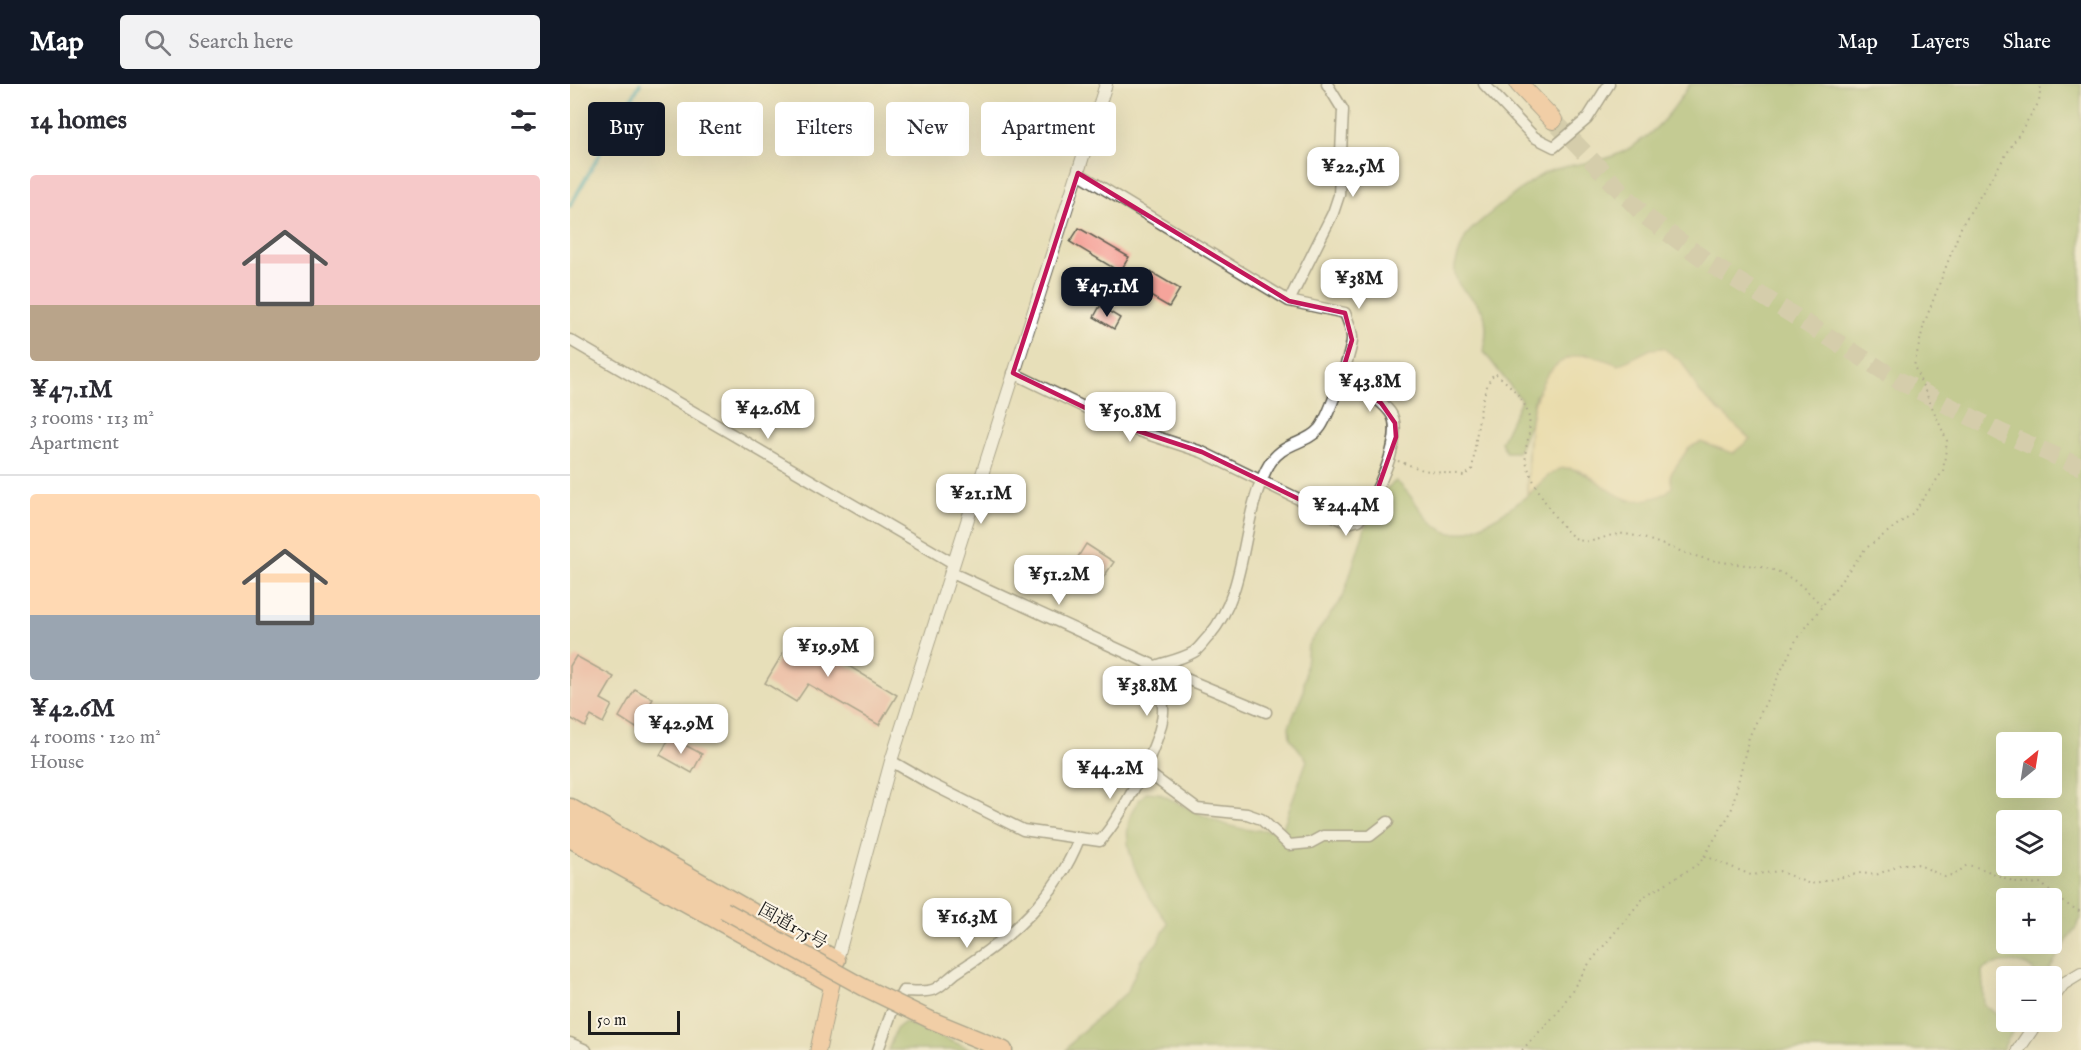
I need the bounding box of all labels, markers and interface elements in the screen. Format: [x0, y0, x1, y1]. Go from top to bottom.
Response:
search box [120, 15, 540, 69]
text: Map [30, 25, 84, 60]
icon: search [141, 26, 174, 59]
text: Search here [189, 28, 293, 56]
text: Map [1838, 29, 1878, 56]
text: Layers [1911, 29, 1970, 56]
text: Share [2003, 29, 2051, 56]
chip: Buy [588, 102, 665, 156]
chip: Rent [677, 102, 763, 156]
chip: Filters [775, 102, 874, 156]
chip: New [886, 102, 969, 156]
chip: Apartment [981, 102, 1116, 156]
text: 14 homes [30, 104, 127, 137]
icon: filters [507, 104, 540, 137]
pin: ¥22.5M [1304, 147, 1402, 198]
text: ¥22.5M [1321, 154, 1385, 179]
icon: home [231, 214, 339, 322]
pin: ¥38M [1323, 259, 1395, 310]
text: ¥38M [1335, 266, 1383, 291]
pin: ¥47.1M [1058, 267, 1156, 318]
text: ¥47.1M [1075, 274, 1139, 299]
pin: ¥43.8M [1321, 362, 1419, 413]
text: ¥43.8M [1339, 369, 1401, 394]
text: ¥47.1M [30, 373, 113, 406]
pin: ¥42.6M [719, 389, 817, 440]
pin: ¥50.8M [1081, 392, 1179, 443]
text: ¥42.6M [735, 396, 801, 421]
text: ¥50.8M [1099, 399, 1161, 424]
text: 3 rooms · 113 m² [30, 406, 154, 431]
text: Apartment [30, 431, 119, 456]
pin: ¥21.1M [932, 474, 1030, 525]
text: ¥21.1M [950, 481, 1012, 506]
pin: ¥24.4M [1297, 486, 1395, 537]
text: ¥24.4M [1312, 493, 1380, 518]
icon: home [231, 533, 339, 641]
pin: ¥51.2M [1010, 555, 1108, 606]
text: ¥51.2M [1028, 562, 1090, 587]
pin: ¥19.9M [779, 627, 877, 678]
text: ¥19.9M [797, 634, 859, 659]
pin: ¥38.8M [1098, 666, 1196, 717]
text: ¥38.8M [1117, 673, 1177, 698]
text: ¥42.6M [30, 692, 115, 725]
pin: ¥42.9M [632, 704, 730, 755]
text: ¥42.9M [648, 711, 714, 736]
text: 4 rooms · 120 m² [30, 725, 161, 750]
north arrow [1996, 732, 2062, 798]
map controls [1996, 732, 2062, 1032]
pin: ¥44.2M [1061, 749, 1159, 800]
text: House [30, 750, 84, 775]
text: ¥44.2M [1076, 756, 1144, 781]
button: layers [1996, 810, 2062, 876]
button: + [1996, 888, 2062, 954]
pin: ¥16.3M [918, 898, 1016, 949]
street label: 国道175号 [754, 899, 831, 956]
text: ¥16.3M [936, 905, 998, 930]
button: − [1996, 966, 2062, 1032]
scale bar [588, 1008, 680, 1036]
text: 50 m [597, 1011, 626, 1031]

